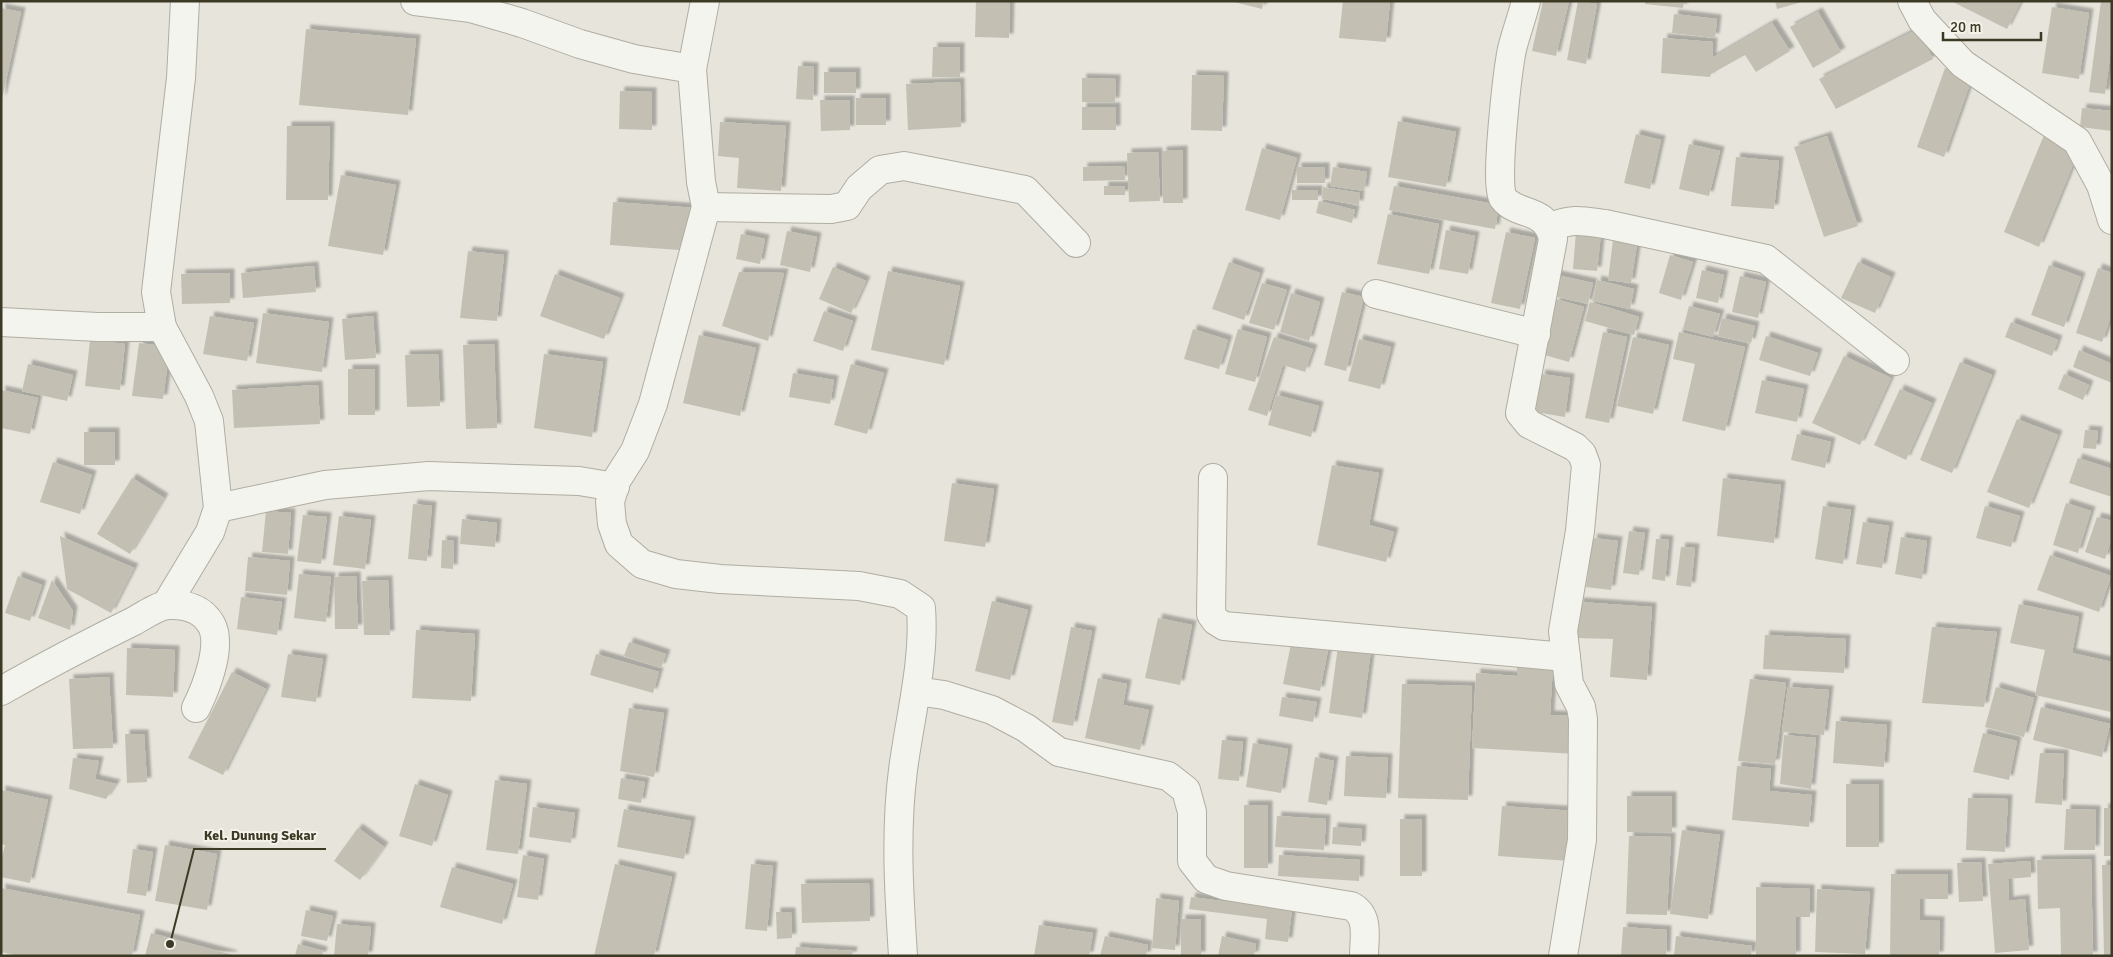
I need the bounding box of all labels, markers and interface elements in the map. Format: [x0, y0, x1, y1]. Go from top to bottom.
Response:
scale bar [1943, 10, 2040, 42]
text: 20 m [1950, 18, 1981, 36]
callout: Kel. Dunung Sekar [194, 820, 326, 849]
text: Kel. Dunung Sekar [204, 827, 317, 844]

